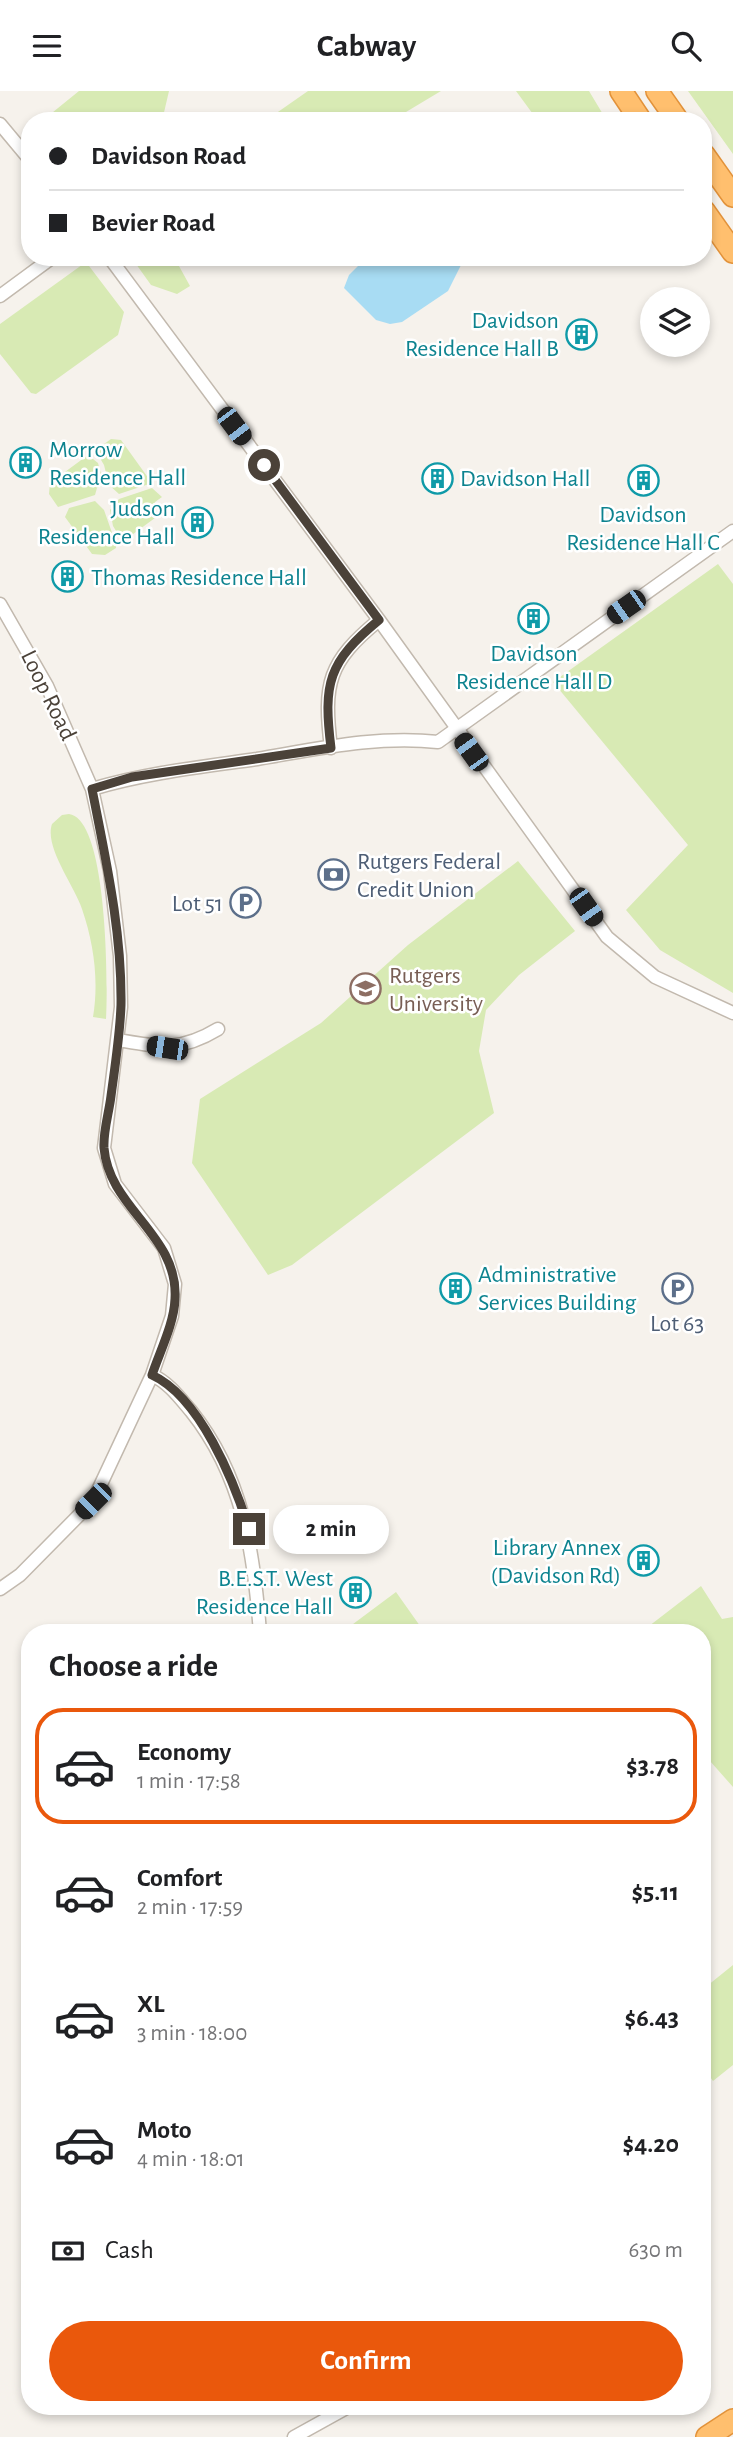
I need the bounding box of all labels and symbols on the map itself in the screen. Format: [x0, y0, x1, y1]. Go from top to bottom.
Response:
place label: Davidson Residence Hall B [405, 309, 559, 361]
building icon: Davidson Residence Hall B [565, 317, 599, 351]
car [213, 403, 256, 449]
place label: Morrow Residence Hall [49, 438, 186, 490]
building icon: Morrow Residence Hall [9, 446, 43, 480]
route start [248, 449, 280, 481]
building icon: Davidson Hall [420, 461, 454, 495]
building icon: Davidson Residence Hall C [626, 463, 660, 497]
place label: Davidson Hall [460, 467, 590, 491]
place label: Judson Residence Hall [38, 497, 175, 549]
place label: Davidson Residence Hall C [566, 503, 720, 555]
building icon: Judson Residence Hall [181, 505, 215, 539]
building icon: Thomas Residence Hall [51, 560, 85, 594]
place label: Thomas Residence Hall [91, 566, 307, 590]
car [603, 586, 650, 628]
building icon: Davidson Residence Hall D [517, 602, 551, 636]
place label: Davidson Residence Hall D [456, 642, 612, 694]
street label: Loop Road [16, 647, 80, 744]
car [451, 729, 492, 775]
place label: Rutgers Federal Credit Union [357, 850, 501, 902]
bank icon: Rutgers Federal Credit Union [317, 858, 351, 892]
car [566, 884, 607, 930]
parking icon: Lot 51 [229, 886, 263, 920]
place label: Lot 51 [172, 892, 223, 916]
place label: Rutgers University [389, 964, 483, 1016]
school or university icon: Rutgers University [349, 972, 383, 1006]
car [145, 1034, 190, 1062]
place label: Administrative Services Building [478, 1263, 637, 1315]
building icon: Administrative Services Building [438, 1271, 472, 1305]
parking icon: Lot 63 [660, 1272, 694, 1306]
place label: Lot 63 [650, 1312, 704, 1336]
car [71, 1479, 116, 1523]
callout: 2 min [274, 1505, 389, 1553]
route end [233, 1513, 265, 1545]
place label: Library Annex (Davidson Rd) [490, 1536, 622, 1588]
building icon: Library Annex (Davidson Rd) [627, 1544, 661, 1578]
place label: B.E.S.T. West Residence Hall [196, 1567, 333, 1619]
building icon: B.E.S.T. West Residence Hall [339, 1575, 373, 1609]

